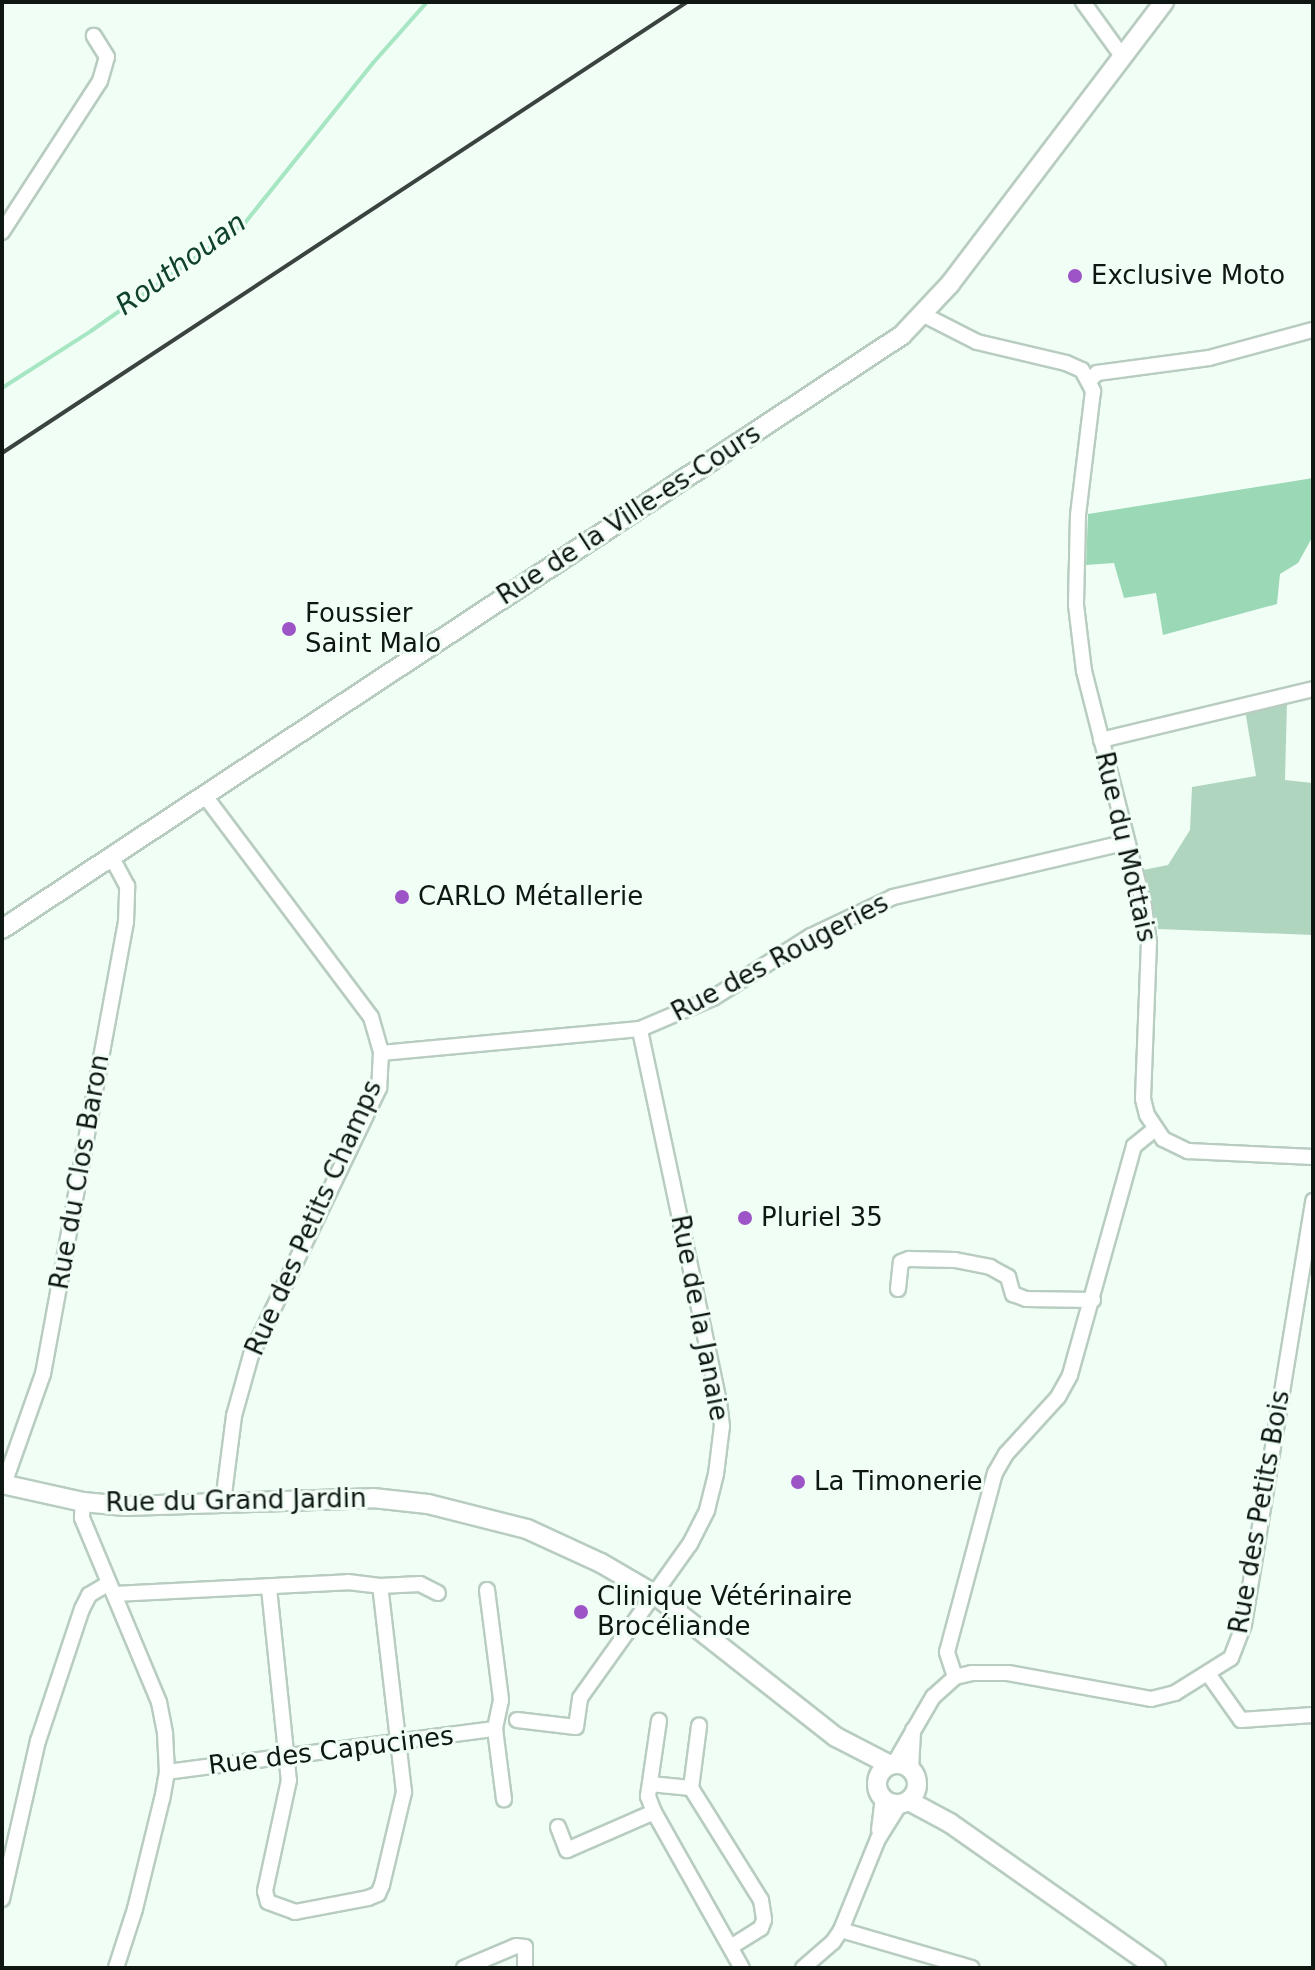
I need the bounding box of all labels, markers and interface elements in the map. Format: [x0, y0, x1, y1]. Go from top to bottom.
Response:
water label: Routhouan [109, 205, 253, 323]
place label: Exclusive Moto [1091, 260, 1285, 292]
marker: Exclusive Moto [1066, 267, 1084, 285]
street label: Rue de la Ville-es-Cours [491, 418, 767, 612]
place label: Foussier Saint Malo [305, 598, 441, 660]
marker: Foussier Saint Malo [280, 620, 298, 638]
street label: Rue du Mottais [1088, 749, 1162, 945]
place label: CARLO Métallerie [418, 881, 643, 913]
marker: CARLO Métallerie [393, 888, 411, 906]
street label: Rue des Rougeries [666, 888, 894, 1028]
street label: Rue du Clos Baron [44, 1052, 116, 1292]
street label: Rue des Petits Champs [239, 1076, 389, 1360]
place label: Pluriel 35 [761, 1202, 883, 1234]
marker: Pluriel 35 [736, 1209, 754, 1227]
street label: Rue de la Janaie [664, 1212, 734, 1424]
street label: Rue des Petits Bois [1223, 1388, 1297, 1636]
place label: La Timonerie [814, 1466, 983, 1498]
marker: La Timonerie [789, 1473, 807, 1491]
street label: Rue du Grand Jardin [105, 1483, 367, 1519]
place label: Clinique Vétérinaire Brocéliande [597, 1581, 852, 1642]
marker: Clinique Vétérinaire Brocéliande [572, 1603, 590, 1621]
street label: Rue des Capucines [207, 1720, 455, 1782]

